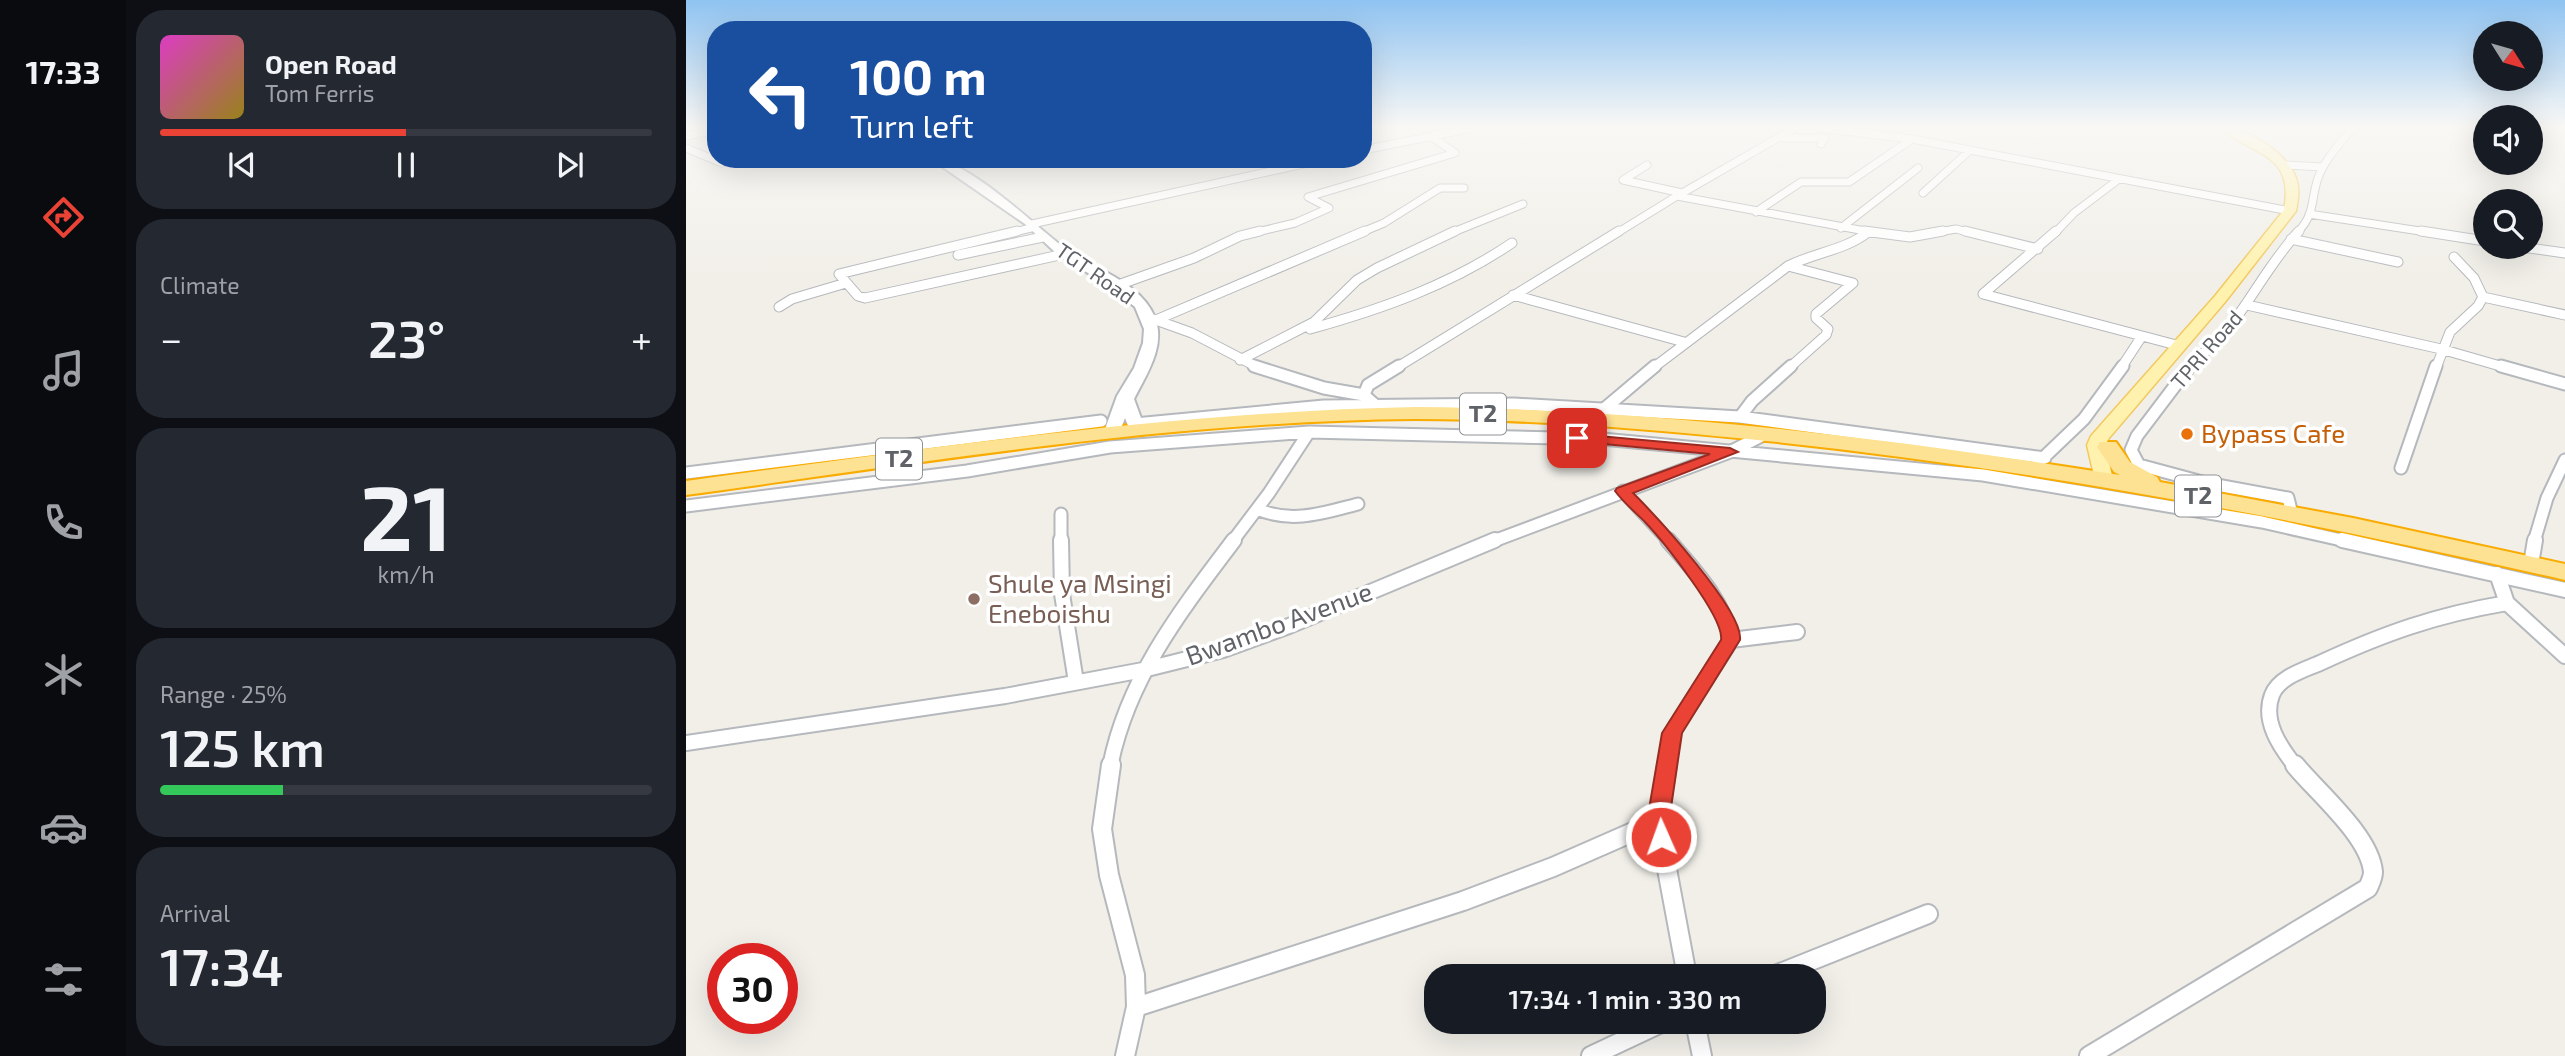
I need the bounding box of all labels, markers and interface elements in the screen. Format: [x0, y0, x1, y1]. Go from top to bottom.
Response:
north arrow [2473, 21, 2543, 91]
map controls [2473, 21, 2543, 259]
text: 100 m [850, 46, 987, 105]
text: Open Road [265, 48, 397, 79]
icon: left [735, 49, 826, 140]
text: 17:33 [25, 52, 101, 90]
text: Tom Ferris [265, 79, 374, 107]
button: sound [2473, 105, 2543, 175]
text: Turn left [850, 106, 974, 144]
icon: previous [223, 146, 261, 184]
icon: pause [387, 146, 425, 184]
icon: next [551, 146, 589, 184]
button: search [2473, 189, 2543, 259]
icon: directions [39, 193, 88, 242]
street label: TGT Road [1052, 237, 1140, 309]
text: Climate [160, 271, 240, 299]
street label: TPRI Road [2165, 305, 2247, 393]
text: 23° [368, 306, 445, 368]
text: − [160, 315, 182, 361]
text: + [631, 315, 652, 361]
icon: music [39, 346, 88, 395]
road number: T2 [1460, 394, 1506, 435]
pin [1547, 408, 1607, 468]
place label: Bypass Cafe [2201, 417, 2345, 448]
icon: arrive [1558, 419, 1596, 457]
marker: Bypass Cafe [2179, 426, 2195, 442]
road number: T2 [876, 438, 922, 480]
text: 21 [360, 460, 452, 569]
road number: T2 [2175, 476, 2221, 516]
icon: phone [39, 498, 88, 547]
text: km/h [377, 560, 435, 588]
place label: Shule ya Msingi Eneboishu [988, 567, 1172, 628]
street label: Bwambo Avenue [1181, 574, 1376, 671]
marker: Shule ya Msingi Eneboishu [966, 591, 982, 607]
icon: climate [39, 650, 88, 699]
text: Range · 25% [160, 680, 287, 708]
text: 125 km [160, 715, 325, 777]
position arrow [1624, 800, 1698, 874]
icon: car [39, 803, 88, 852]
text: Arrival [160, 899, 230, 927]
text: 17:34 [160, 934, 284, 996]
speed limit sign: 30 [707, 943, 798, 1034]
icon: filters [39, 955, 88, 1004]
text: 17:34 · 1 min · 330 m [1509, 983, 1741, 1014]

